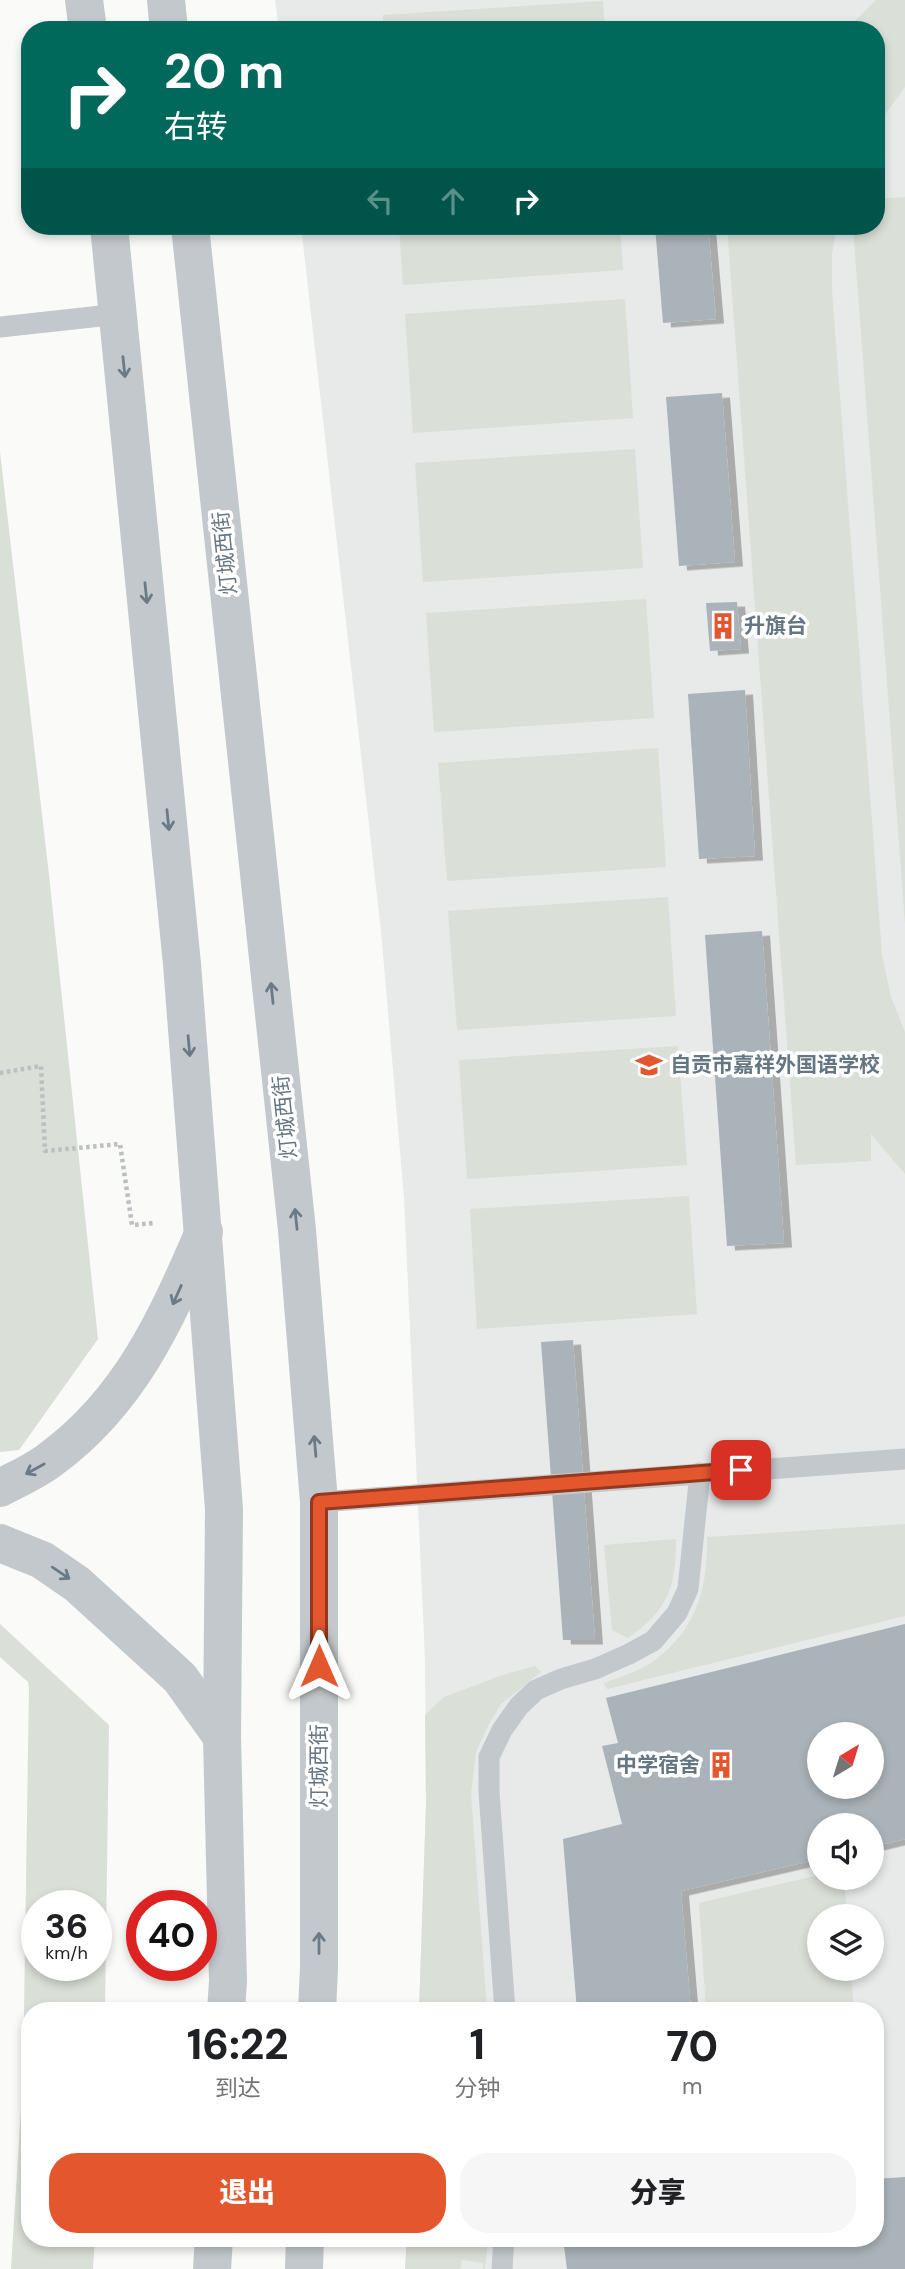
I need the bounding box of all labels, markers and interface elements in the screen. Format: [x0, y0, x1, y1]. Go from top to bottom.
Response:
text: 20 m [164, 39, 284, 103]
icon: right [49, 49, 140, 140]
text: 右转 [164, 106, 228, 148]
icon: left [361, 182, 399, 220]
icon: ahead [434, 182, 472, 220]
icon: right [507, 182, 545, 220]
one-way arrow [118, 355, 131, 378]
street label: 灯城西街 [207, 510, 243, 596]
one-way arrow [140, 581, 153, 604]
building icon: 升旗台 [708, 611, 738, 641]
place label: 升旗台 [744, 612, 807, 640]
one-way arrow [162, 808, 175, 830]
one-way arrow [265, 982, 278, 1005]
one-way arrow [183, 1034, 196, 1057]
school or university icon: 自贡市嘉祥外国语学校 [634, 1050, 664, 1080]
place label: 自贡市嘉祥外国语学校 [670, 1051, 880, 1079]
street label: 灯城西街 [267, 1074, 303, 1160]
one-way arrow [289, 1208, 302, 1231]
one-way arrow [170, 1284, 183, 1305]
one-way arrow [308, 1435, 321, 1458]
pin [711, 1440, 771, 1500]
icon: arrive [722, 1451, 760, 1489]
one-way arrow [26, 1462, 46, 1476]
one-way arrow [51, 1566, 70, 1580]
position arrow [282, 1629, 356, 1703]
north arrow [807, 1722, 884, 1799]
map controls [807, 1722, 884, 1981]
street label: 灯城西街 [305, 1724, 333, 1808]
building icon: 中学宿舍 [706, 1750, 736, 1780]
place label: 中学宿舍 [616, 1751, 700, 1779]
button: sound [807, 1813, 884, 1890]
speed limit sign: 40 [126, 1890, 217, 1981]
text: 36 [45, 1903, 88, 1949]
button: layers [807, 1904, 884, 1981]
one-way arrow [312, 1931, 326, 1954]
text: km/h [45, 1941, 88, 1965]
text: 16:22 [187, 2017, 288, 2072]
text: 1 [470, 2017, 485, 2072]
text: 70 [666, 2019, 718, 2074]
text: m [682, 2071, 702, 2101]
text: 到达 [215, 2073, 261, 2103]
text: 分钟 [454, 2073, 500, 2103]
button: 退出 [49, 2153, 446, 2233]
button: 分享 [460, 2153, 856, 2233]

